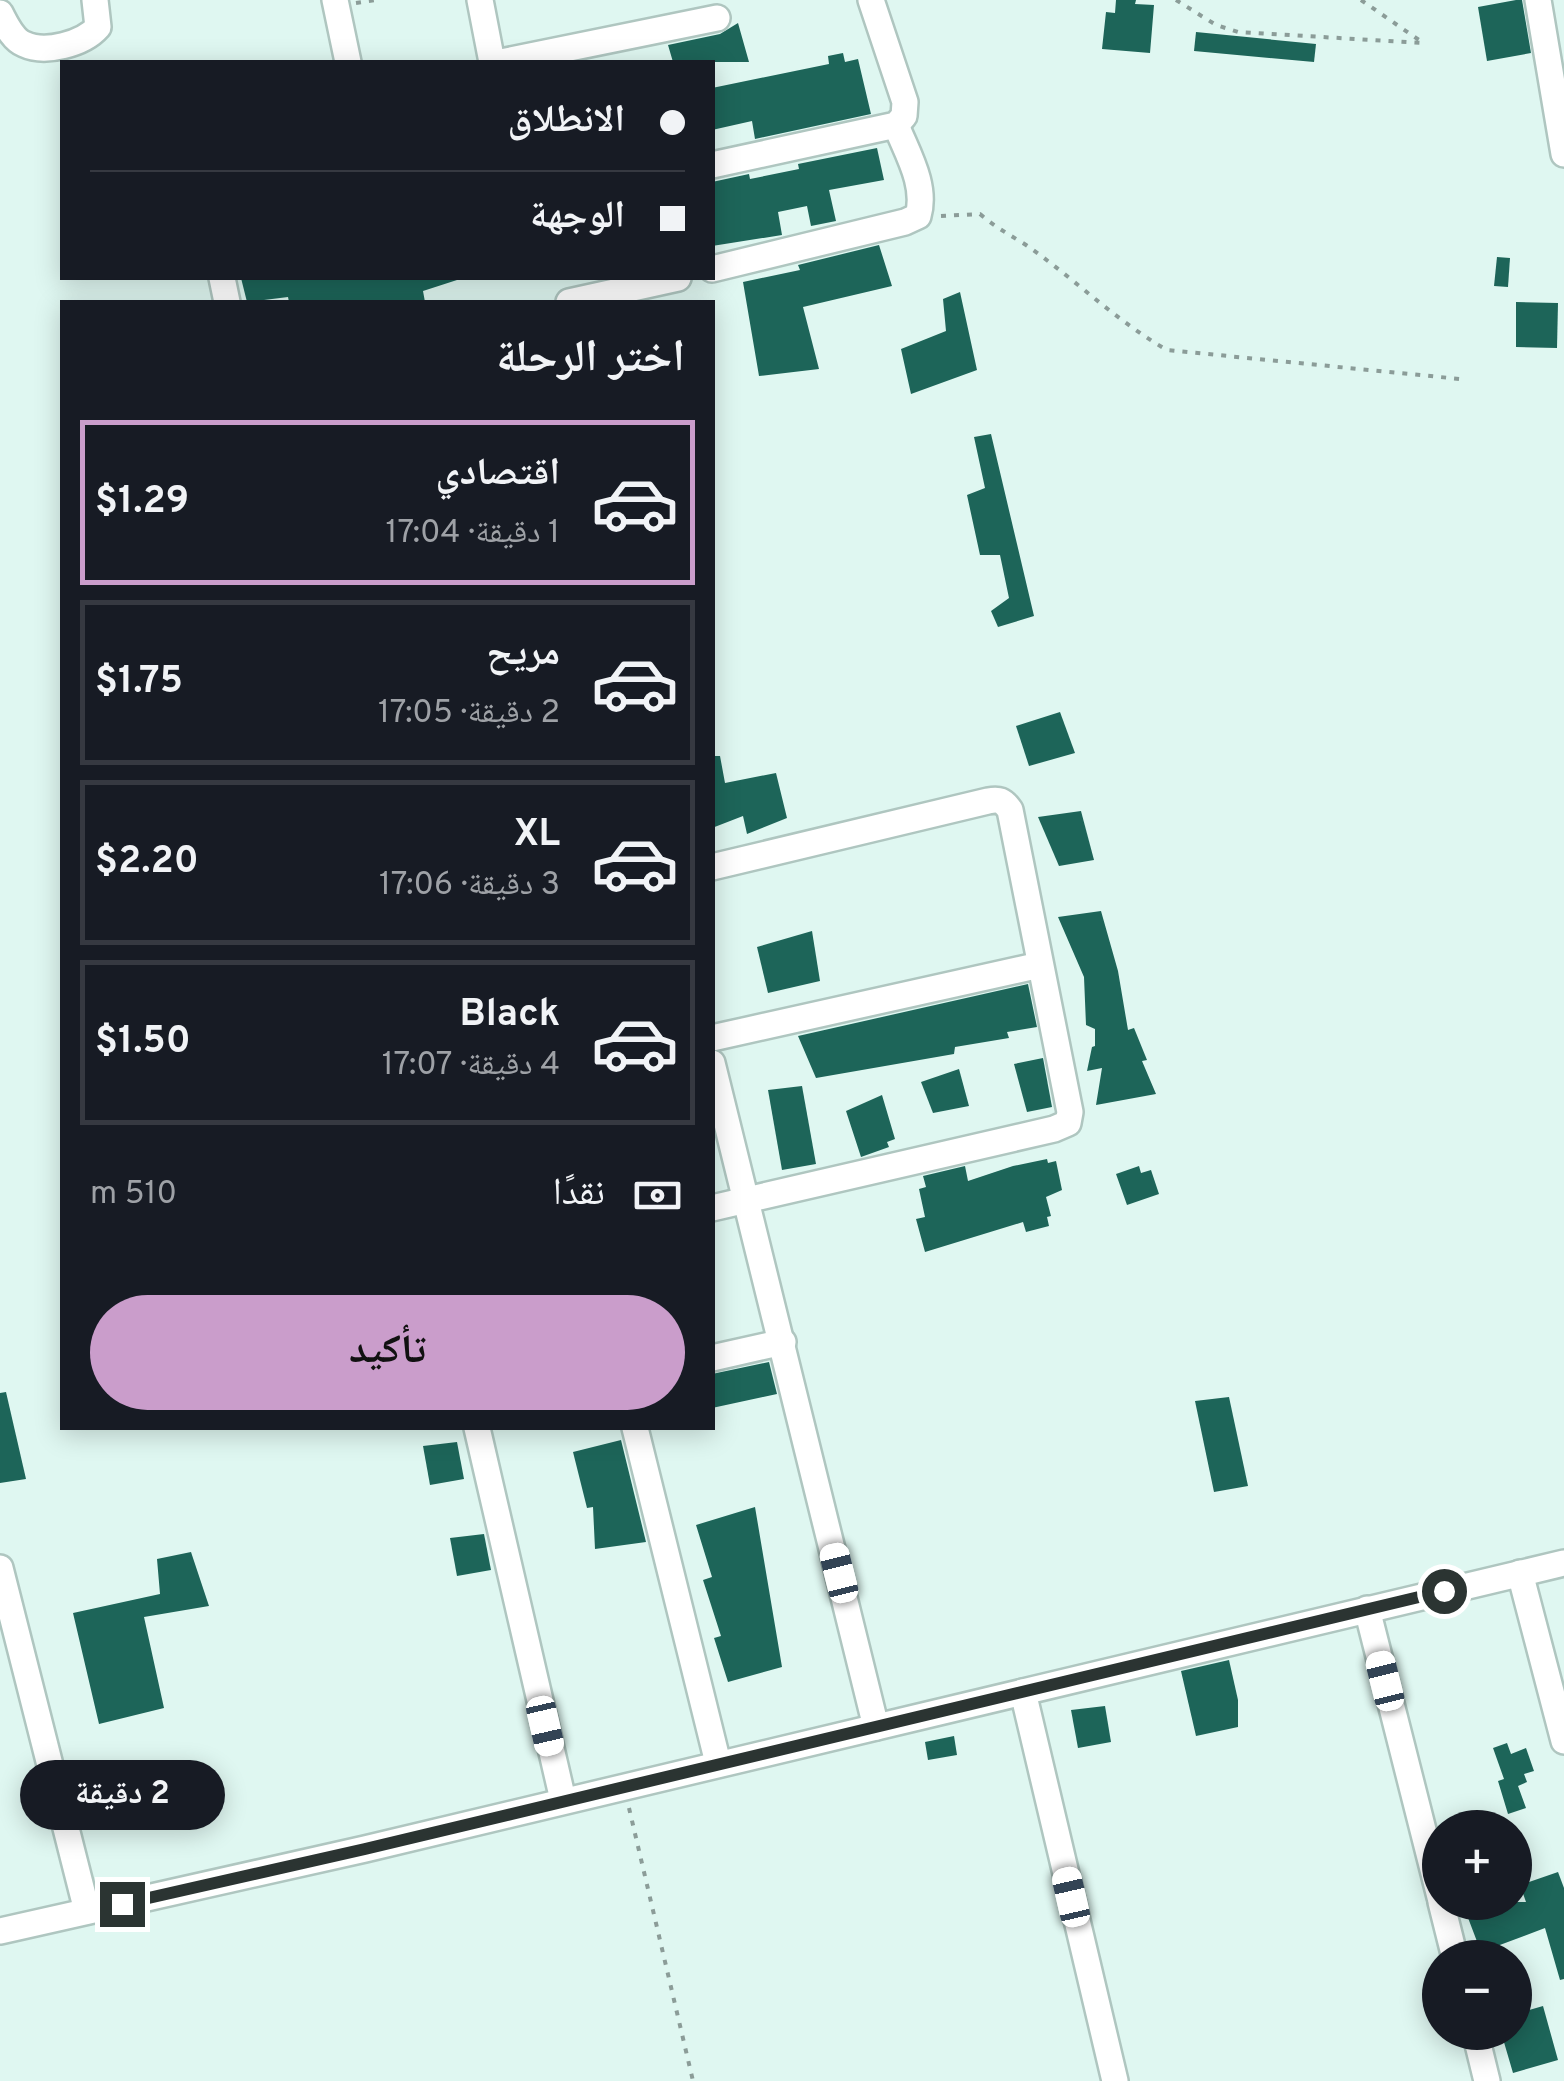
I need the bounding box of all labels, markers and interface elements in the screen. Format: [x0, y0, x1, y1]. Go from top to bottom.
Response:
text: الانطلاق [507, 97, 625, 146]
text: الوجهة [530, 193, 625, 242]
text: اختر الرحلة [496, 331, 685, 388]
text: اقتصادي [436, 450, 560, 499]
icon: car [590, 458, 680, 548]
text: $1.29 [95, 478, 189, 527]
text: 1 دقيقة · 17:04 [386, 514, 560, 554]
text: مريح [486, 630, 560, 679]
icon: car [590, 638, 680, 728]
text: $1.75 [95, 658, 183, 707]
text: 2 دقيقة · 17:05 [378, 694, 560, 734]
text: XL [513, 811, 560, 860]
icon: car [590, 818, 680, 908]
text: $2.20 [95, 838, 199, 887]
text: 3 دقيقة · 17:06 [379, 866, 560, 906]
text: Black [460, 991, 560, 1040]
icon: car [590, 998, 680, 1088]
text: $1.50 [95, 1018, 191, 1067]
text: 4 دقيقة · 17:07 [382, 1046, 560, 1086]
icon: cash [630, 1168, 685, 1223]
text: نقدًا [553, 1170, 605, 1219]
text: 510 m [90, 1175, 177, 1215]
button: تأكيد [90, 1295, 685, 1410]
car [817, 1540, 861, 1606]
route start [1422, 1569, 1467, 1614]
car [1363, 1648, 1407, 1714]
car [524, 1693, 566, 1759]
callout: 2 دقيقة [19, 1759, 224, 1829]
text: 2 دقيقة [75, 1775, 170, 1815]
map controls [1422, 1810, 1532, 2050]
button: + [1422, 1810, 1532, 1920]
car [1050, 1864, 1092, 1930]
route end [100, 1882, 145, 1927]
button: − [1422, 1940, 1532, 2050]

